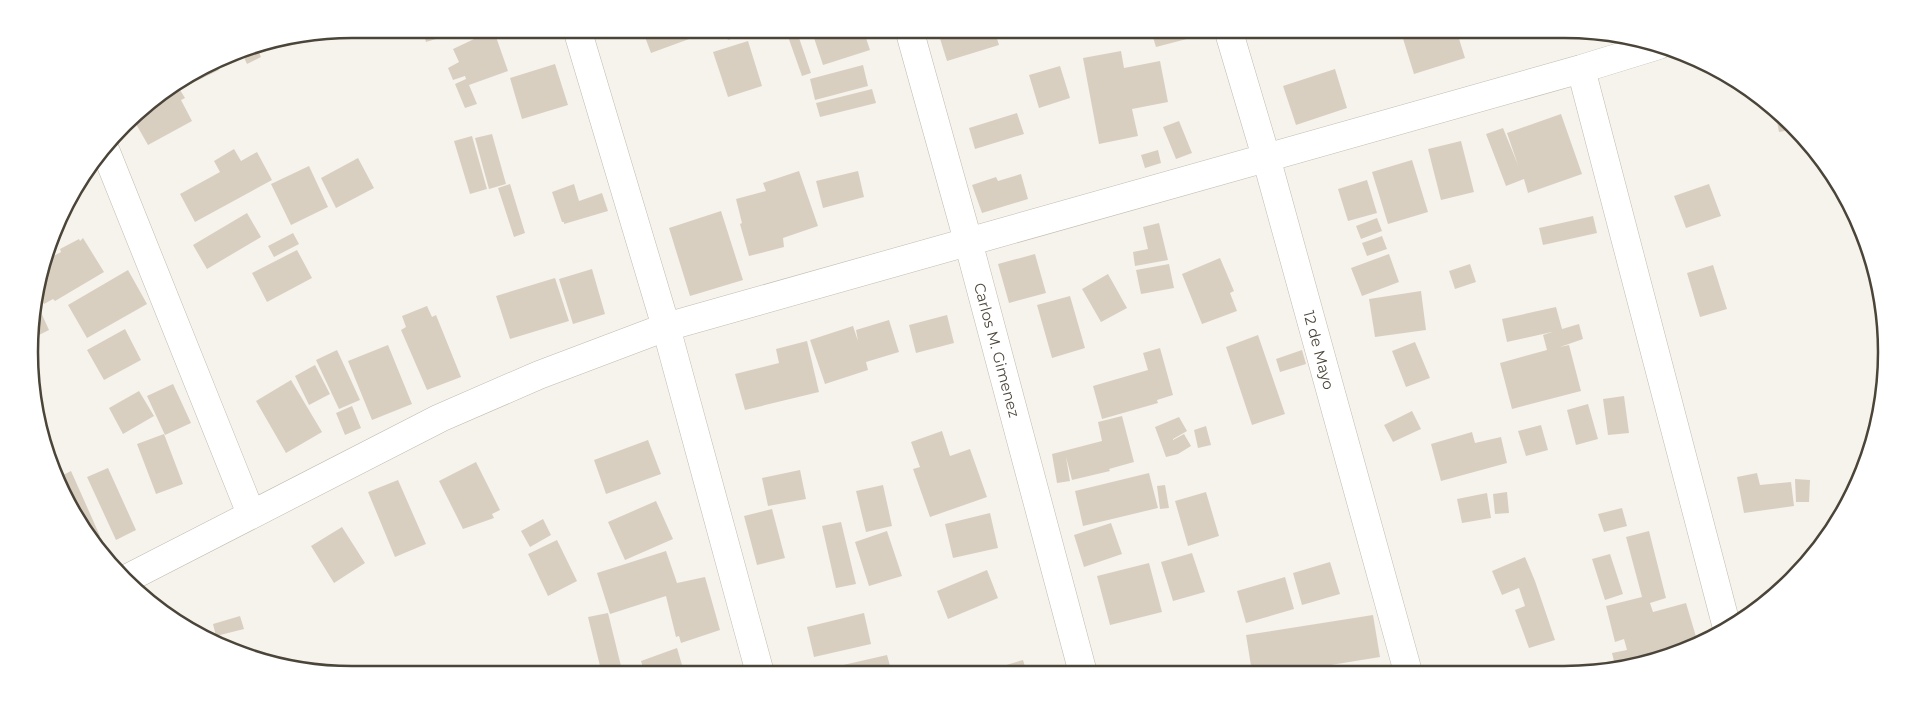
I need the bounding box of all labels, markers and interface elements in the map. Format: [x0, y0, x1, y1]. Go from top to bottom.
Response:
street label: Carlos M. Gimenez [970, 281, 1024, 420]
street label: 12 de Mayo [1299, 308, 1339, 392]

